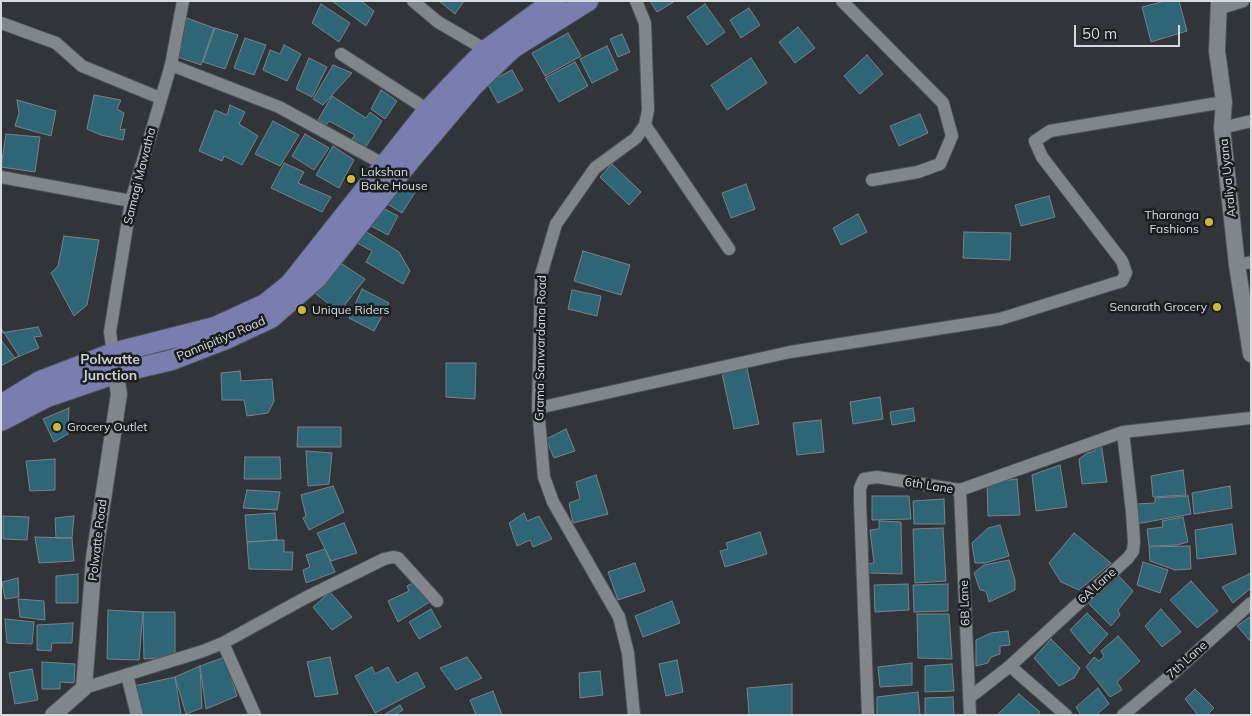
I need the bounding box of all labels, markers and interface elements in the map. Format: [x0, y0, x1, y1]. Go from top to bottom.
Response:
scale bar [1077, 15, 1183, 47]
text: 50 m [1082, 24, 1117, 43]
street label: Samagi Mawatha [121, 126, 159, 226]
street label: Araliya Uyana [1217, 138, 1239, 218]
place label: Lakshan Bake House [361, 165, 427, 193]
marker: Lakshan Bake House [345, 173, 357, 185]
place label: Tharanga Fashions [1145, 208, 1199, 236]
marker: Tharanga Fashions [1203, 216, 1215, 228]
street label: Grama Sanwardana Road [533, 275, 549, 421]
place label: Senarath Grocery [1110, 300, 1207, 314]
marker: Senarath Grocery [1211, 301, 1223, 313]
place label: Unique Riders [312, 303, 390, 317]
marker: Unique Riders [296, 304, 308, 316]
street label: Pannipitiya Road [175, 314, 267, 364]
district label: Polwatte Junction [80, 352, 140, 384]
place label: Grocery Outlet [67, 420, 147, 434]
marker: Grocery Outlet [51, 421, 63, 433]
street label: 6th Lane [904, 475, 954, 497]
street label: Polwatte Road [86, 498, 110, 582]
street label: 6A Lane [1075, 565, 1119, 607]
street label: 6B Lane [957, 580, 973, 626]
street label: 7th Lane [1164, 638, 1210, 682]

